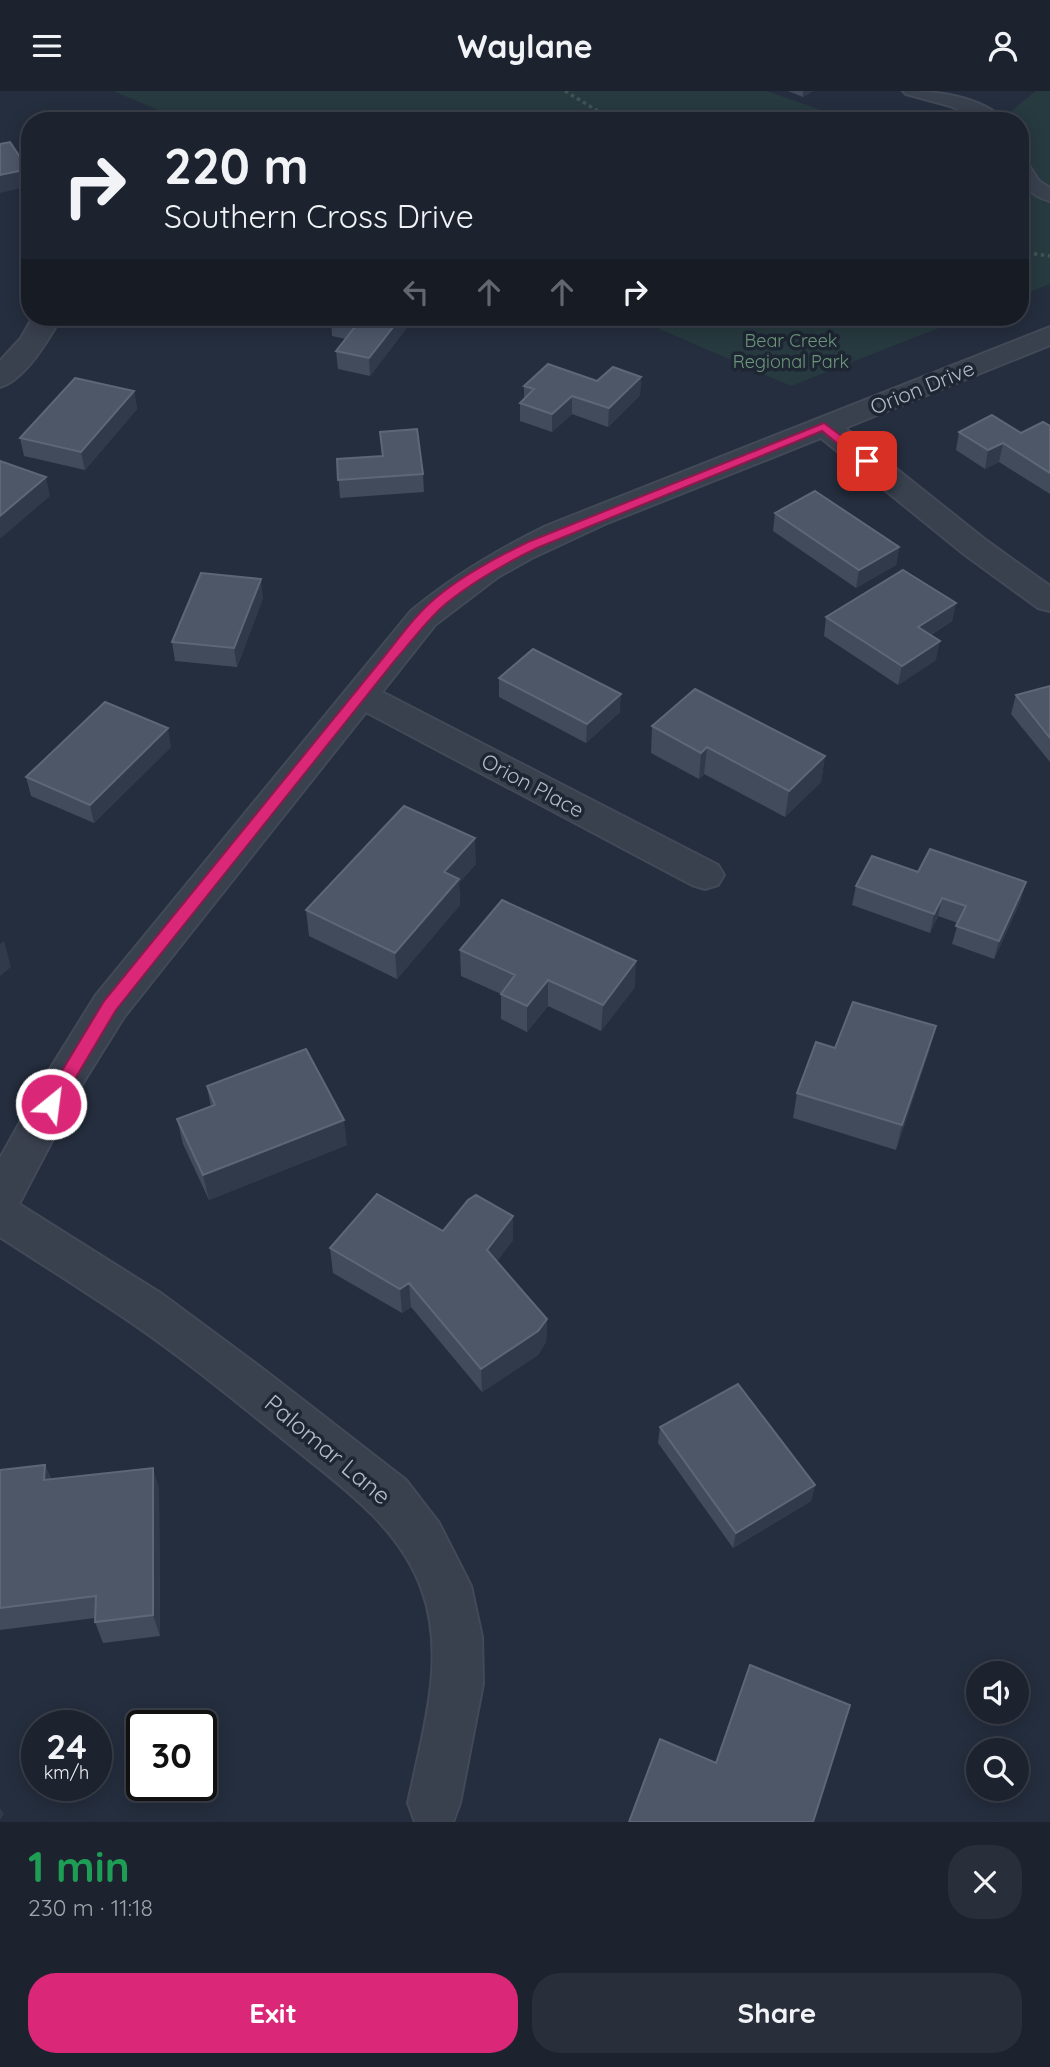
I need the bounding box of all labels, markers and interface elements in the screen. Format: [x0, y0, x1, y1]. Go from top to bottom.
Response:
text: Waylane [457, 26, 593, 66]
icon: menu [28, 27, 66, 65]
icon: person [984, 27, 1022, 65]
text: 220 m [164, 135, 309, 196]
icon: right [49, 140, 140, 231]
text: Southern Cross Drive [164, 196, 474, 236]
icon: left [397, 273, 435, 311]
icon: ahead [470, 273, 508, 311]
icon: ahead [543, 273, 581, 311]
icon: right [616, 273, 654, 311]
park label: Bear Creek Regional Park [733, 329, 849, 373]
street label: Orion Drive [866, 354, 978, 420]
pin [837, 431, 897, 491]
icon: arrive [848, 442, 886, 480]
street label: Orion Place [477, 747, 589, 823]
position arrow [14, 1067, 88, 1141]
street label: Palomar Lane [259, 1388, 397, 1510]
map controls [966, 1661, 1029, 1801]
button: sound [966, 1661, 1029, 1724]
speed limit sign: 30 [126, 1710, 217, 1801]
text: 24 [46, 1724, 87, 1768]
button: search [966, 1738, 1029, 1801]
text: km/h [44, 1761, 89, 1784]
text: 1 min [28, 1840, 130, 1893]
button: close [948, 1845, 1022, 1919]
text: 230 m · 11:18 [28, 1893, 153, 1922]
button: Exit [28, 1973, 518, 2053]
button: Share [532, 1973, 1022, 2053]

